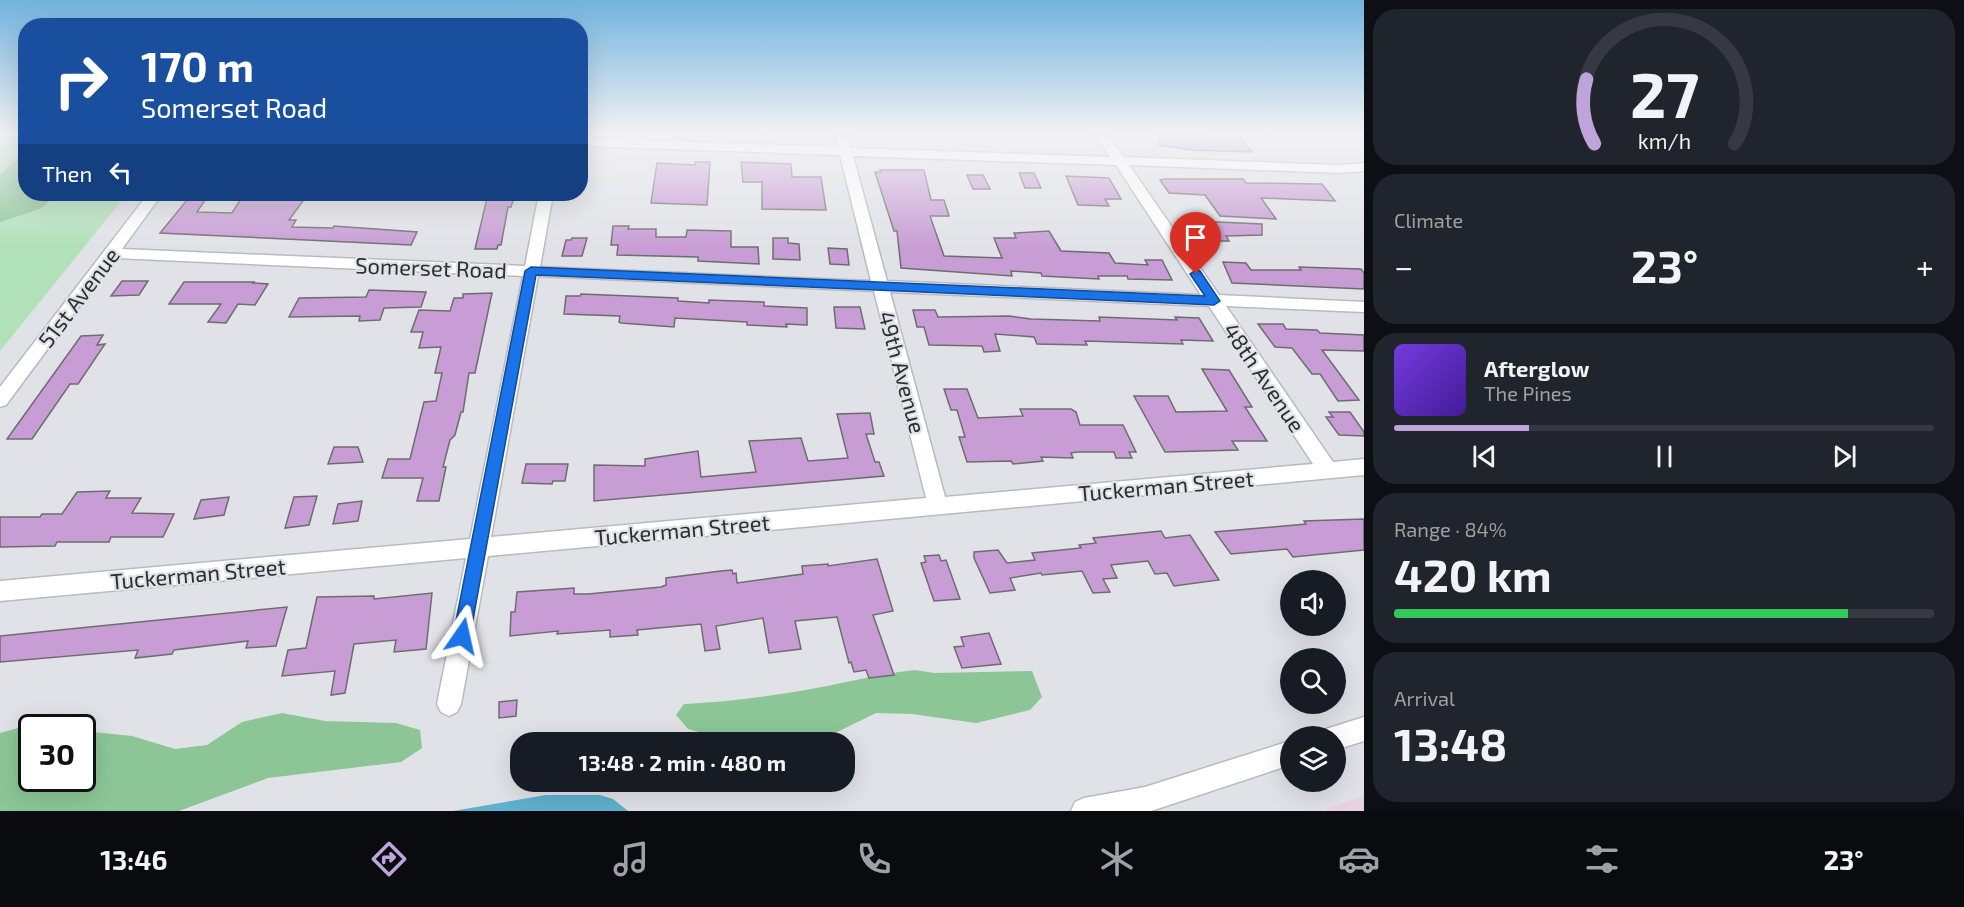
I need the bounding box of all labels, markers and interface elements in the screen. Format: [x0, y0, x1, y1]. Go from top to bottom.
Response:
text: 170 m [141, 40, 254, 90]
icon: right [42, 42, 120, 120]
text: 27 [1629, 56, 1699, 131]
text: Somerset Road [141, 91, 327, 123]
text: km/h [1637, 128, 1691, 153]
icon: left [104, 156, 137, 189]
text: Then [42, 160, 92, 186]
text: Climate [1394, 208, 1463, 232]
pin [1170, 212, 1221, 274]
icon: arrive [1179, 221, 1212, 254]
text: 23° [1631, 238, 1698, 292]
street label: 51st Avenue [32, 242, 124, 352]
text: − [1394, 246, 1413, 286]
text: + [1916, 246, 1934, 286]
street label: Somerset Road [355, 251, 507, 283]
street label: 49th Avenue [874, 308, 932, 436]
street label: 48th Avenue [1219, 317, 1311, 437]
text: Afterglow [1484, 355, 1589, 381]
text: The Pines [1484, 381, 1572, 405]
icon: previous [1468, 440, 1501, 473]
icon: pause [1648, 440, 1681, 473]
icon: next [1828, 440, 1861, 473]
street label: Tuckerman Street [1077, 464, 1255, 506]
street label: Tuckerman Street [593, 508, 771, 550]
text: Range · 84% [1394, 517, 1507, 541]
text: 420 km [1394, 547, 1552, 601]
street label: Tuckerman Street [109, 552, 287, 594]
map controls [1280, 570, 1346, 792]
button: sound [1280, 570, 1346, 636]
position arrow [430, 604, 494, 668]
button: search [1280, 648, 1346, 714]
text: Arrival [1394, 686, 1455, 710]
speed limit sign: 30 [18, 714, 96, 792]
text: 13:48 [1394, 716, 1507, 770]
button: layers [1280, 726, 1346, 792]
text: 13:48 · 2 min · 480 m [579, 749, 786, 775]
icon: directions [368, 838, 410, 880]
icon: music [610, 838, 652, 880]
icon: phone [853, 838, 895, 880]
icon: climate [1096, 838, 1138, 880]
icon: car [1338, 838, 1380, 880]
icon: filters [1581, 838, 1623, 880]
text: 13:46 [100, 843, 167, 875]
text: 23° [1823, 843, 1864, 875]

